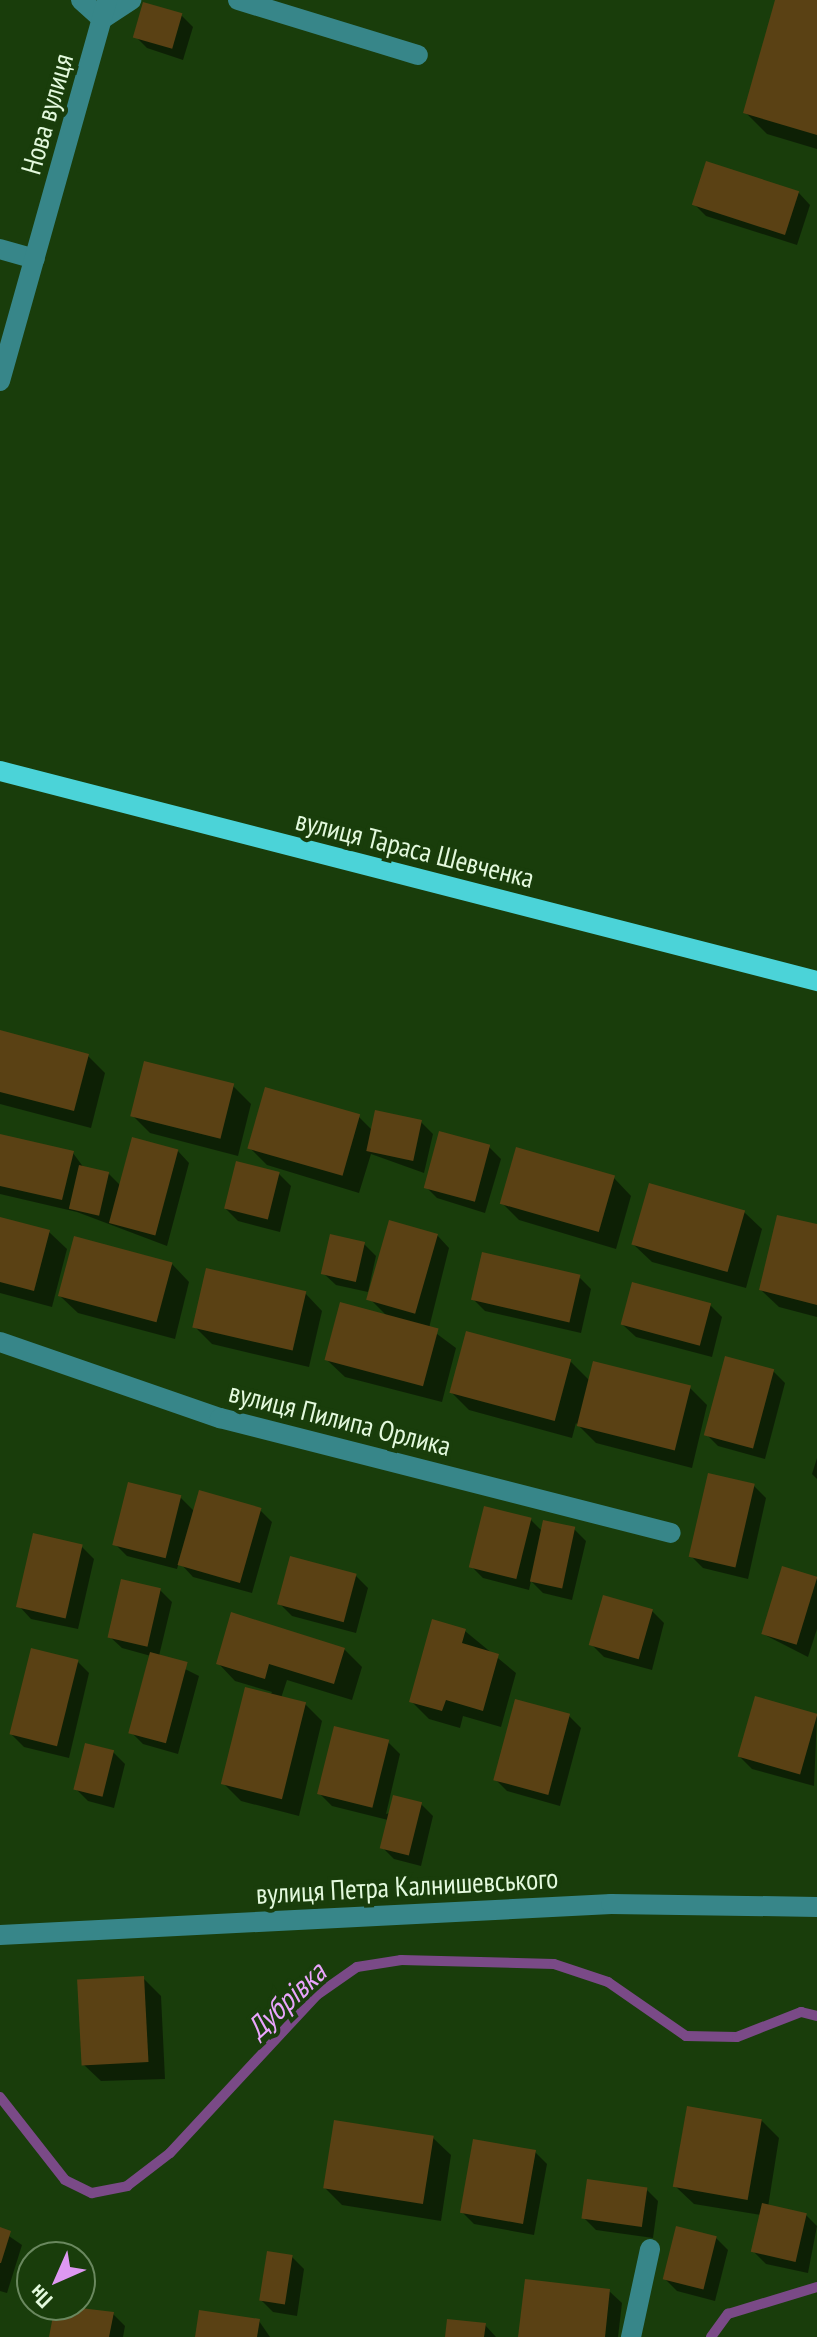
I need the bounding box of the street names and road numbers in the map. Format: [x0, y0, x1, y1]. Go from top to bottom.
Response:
street label: Нова вулиця [14, 50, 80, 178]
street label: вулиця Тараса Шевченка [292, 803, 538, 895]
street label: вулиця Пилипа Орлика [226, 1375, 454, 1463]
street label: вулиця Петра Калнишевського [255, 1861, 559, 1911]

